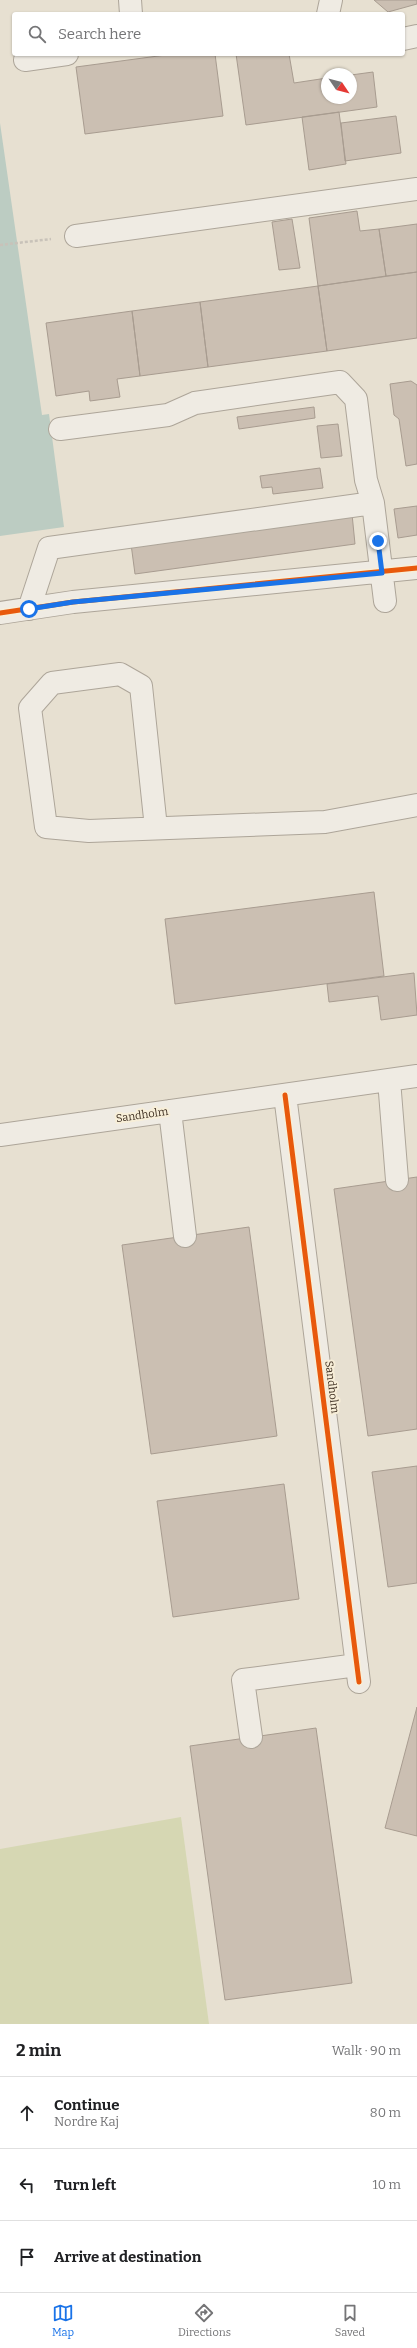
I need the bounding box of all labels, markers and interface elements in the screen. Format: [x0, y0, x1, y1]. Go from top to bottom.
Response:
search box [12, 12, 405, 56]
icon: search [26, 23, 48, 45]
text: Search here [58, 25, 141, 43]
north arrow [321, 68, 357, 104]
route end [369, 532, 387, 550]
route start [20, 600, 38, 618]
street label: Sandholm [115, 1105, 169, 1125]
street label: Sandholm [322, 1360, 342, 1414]
text: 2 min [16, 2040, 61, 2061]
text: Walk · 90 m [332, 2043, 401, 2058]
text: Continue [54, 2096, 120, 2114]
icon: ahead [16, 2102, 38, 2124]
text: 80 m [370, 2105, 401, 2120]
text: Nordre Kaj [54, 2114, 119, 2129]
icon: left [16, 2174, 38, 2196]
text: Turn left [54, 2176, 116, 2194]
text: 10 m [372, 2177, 401, 2192]
icon: arrive [16, 2246, 38, 2268]
text: Arrive at destination [54, 2248, 201, 2266]
tab: Map [52, 2302, 74, 2339]
tab: Directions [178, 2302, 231, 2339]
tab: Saved [335, 2302, 365, 2339]

